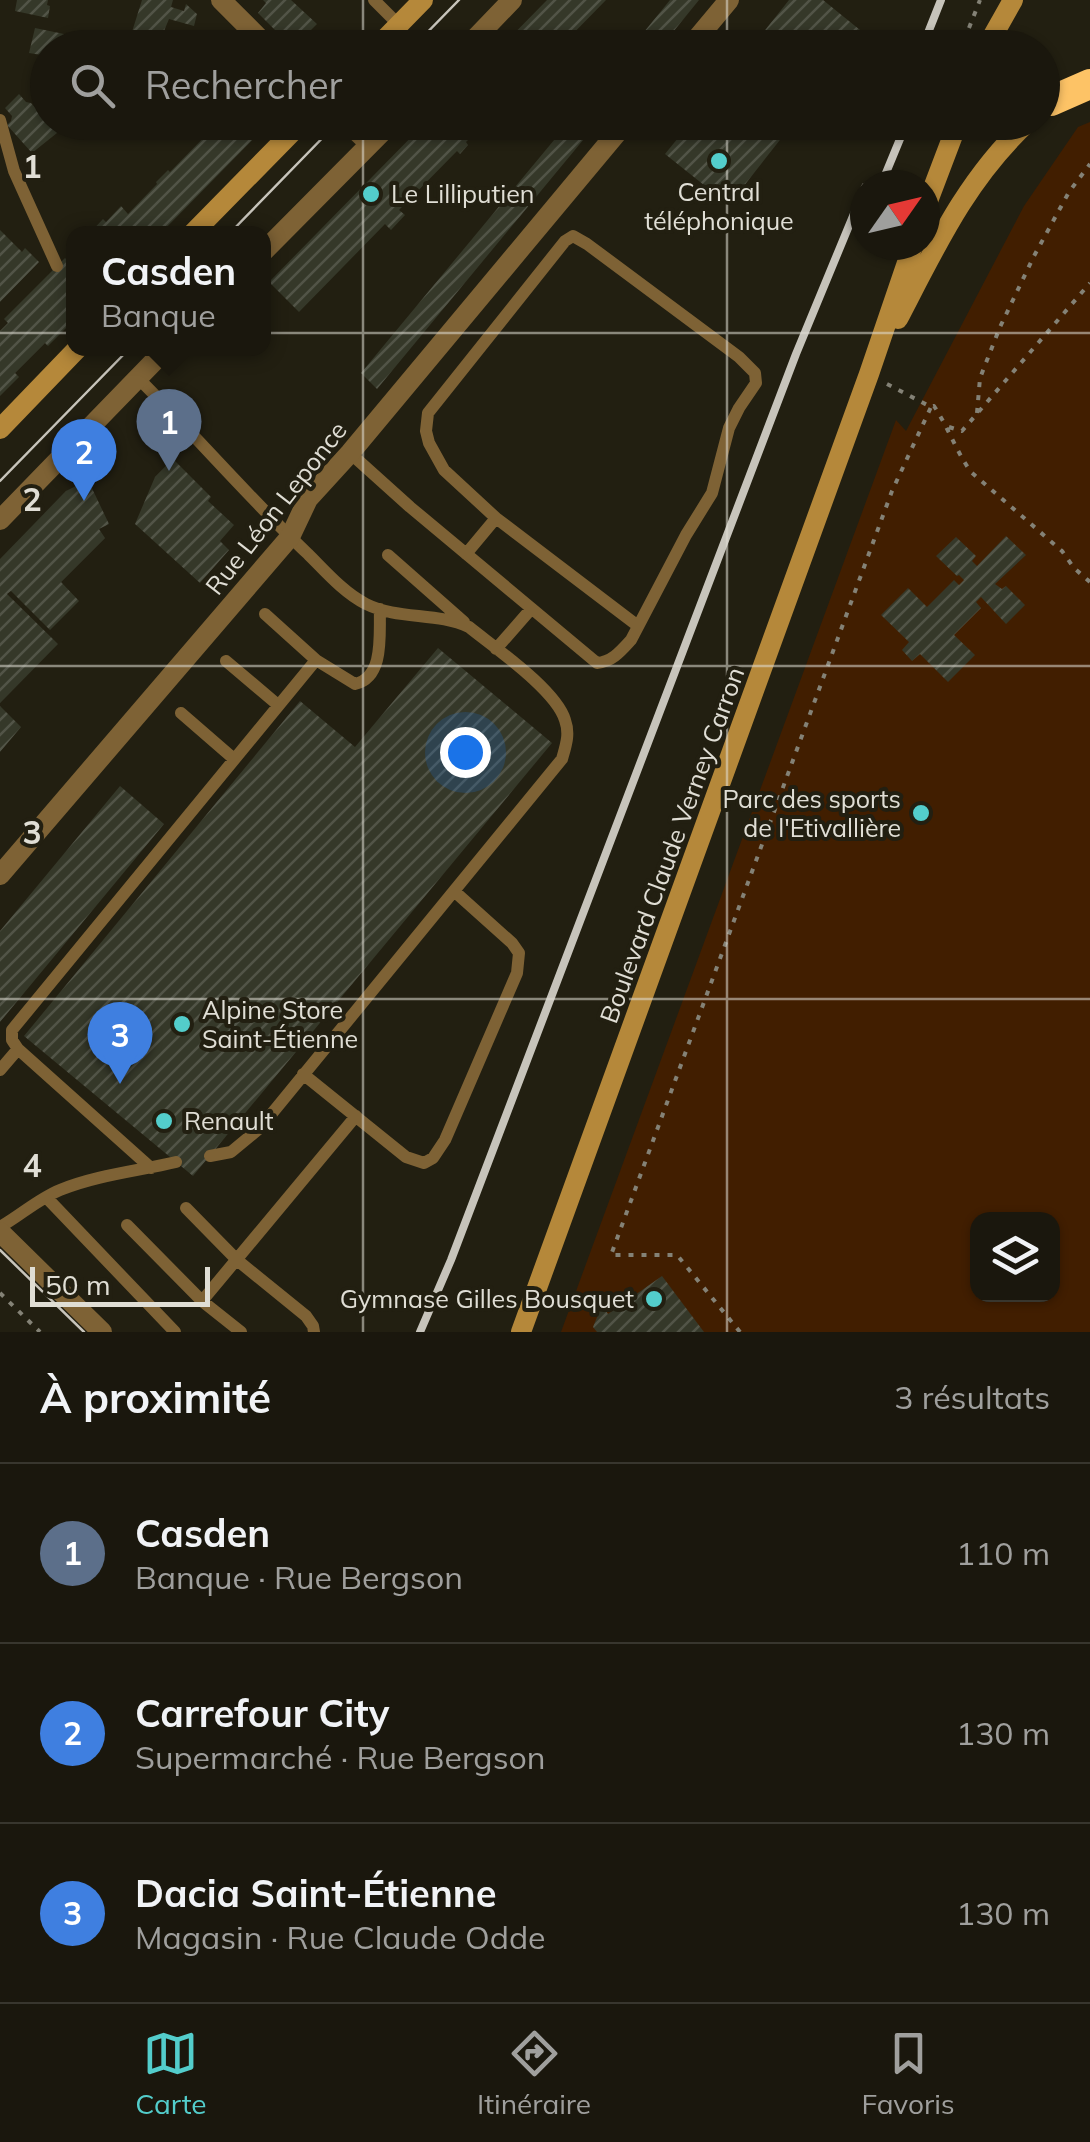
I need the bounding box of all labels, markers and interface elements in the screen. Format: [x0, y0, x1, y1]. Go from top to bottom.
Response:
search box [30, 30, 1060, 140]
icon: search [65, 58, 120, 113]
text: Rechercher [145, 61, 342, 109]
text: 1 [22, 146, 42, 186]
marker: Central téléphonique [708, 150, 730, 172]
north arrow [850, 170, 940, 260]
place label: Central téléphonique [644, 176, 794, 236]
place label: Le Lilliputien [391, 178, 534, 209]
marker: Le Lilliputien [360, 183, 382, 205]
popup [66, 226, 271, 356]
text: Casden [101, 247, 236, 295]
text: Banque [101, 295, 216, 335]
pin: 1 [136, 388, 202, 471]
street label: Rue Léon Leponce [198, 415, 353, 600]
pin: 2 [52, 418, 116, 501]
text: 2 [22, 479, 42, 519]
street label: Boulevard Claude Verney Carron [593, 663, 750, 1027]
your location [440, 727, 491, 778]
place label: Parc des sports de l'Etivallière [722, 783, 901, 843]
marker: Parc des sports de l'Etivallière [910, 802, 932, 824]
text: 3 [22, 812, 42, 852]
place label: Alpine Store Saint-Étienne [202, 994, 358, 1054]
pin: 3 [88, 1002, 152, 1084]
marker: Alpine Store Saint-Étienne [171, 1013, 193, 1035]
place label: Renault [184, 1105, 274, 1136]
marker: Renault [153, 1110, 175, 1132]
text: 4 [22, 1145, 42, 1185]
map controls [970, 1212, 1060, 1302]
button: layers [970, 1212, 1060, 1302]
scale bar [30, 1262, 210, 1306]
text: 50 m [45, 1267, 111, 1302]
place label: Gymnase Gilles Bousquet [340, 1283, 634, 1314]
marker: Gymnase Gilles Bousquet [643, 1288, 665, 1310]
text: À proximité [40, 1371, 271, 1424]
text: 3 résultats [894, 1377, 1050, 1417]
text: Casden [135, 1509, 270, 1557]
text: 1 [63, 1533, 82, 1573]
text: 110 m [956, 1533, 1050, 1573]
text: Banque · Rue Bergson [135, 1557, 463, 1597]
text: Carrefour City [135, 1689, 390, 1737]
text: 2 [63, 1713, 82, 1753]
text: 130 m [956, 1713, 1050, 1753]
text: Supermarché · Rue Bergson [135, 1737, 546, 1777]
text: Dacia Saint-Étienne [135, 1869, 497, 1917]
text: 3 [63, 1893, 82, 1933]
text: 130 m [956, 1893, 1050, 1933]
text: Magasin · Rue Claude Odde [135, 1917, 546, 1957]
tab: Carte [135, 2026, 207, 2121]
tab: Itinéraire [477, 2026, 591, 2121]
tab: Favoris [862, 2026, 955, 2121]

